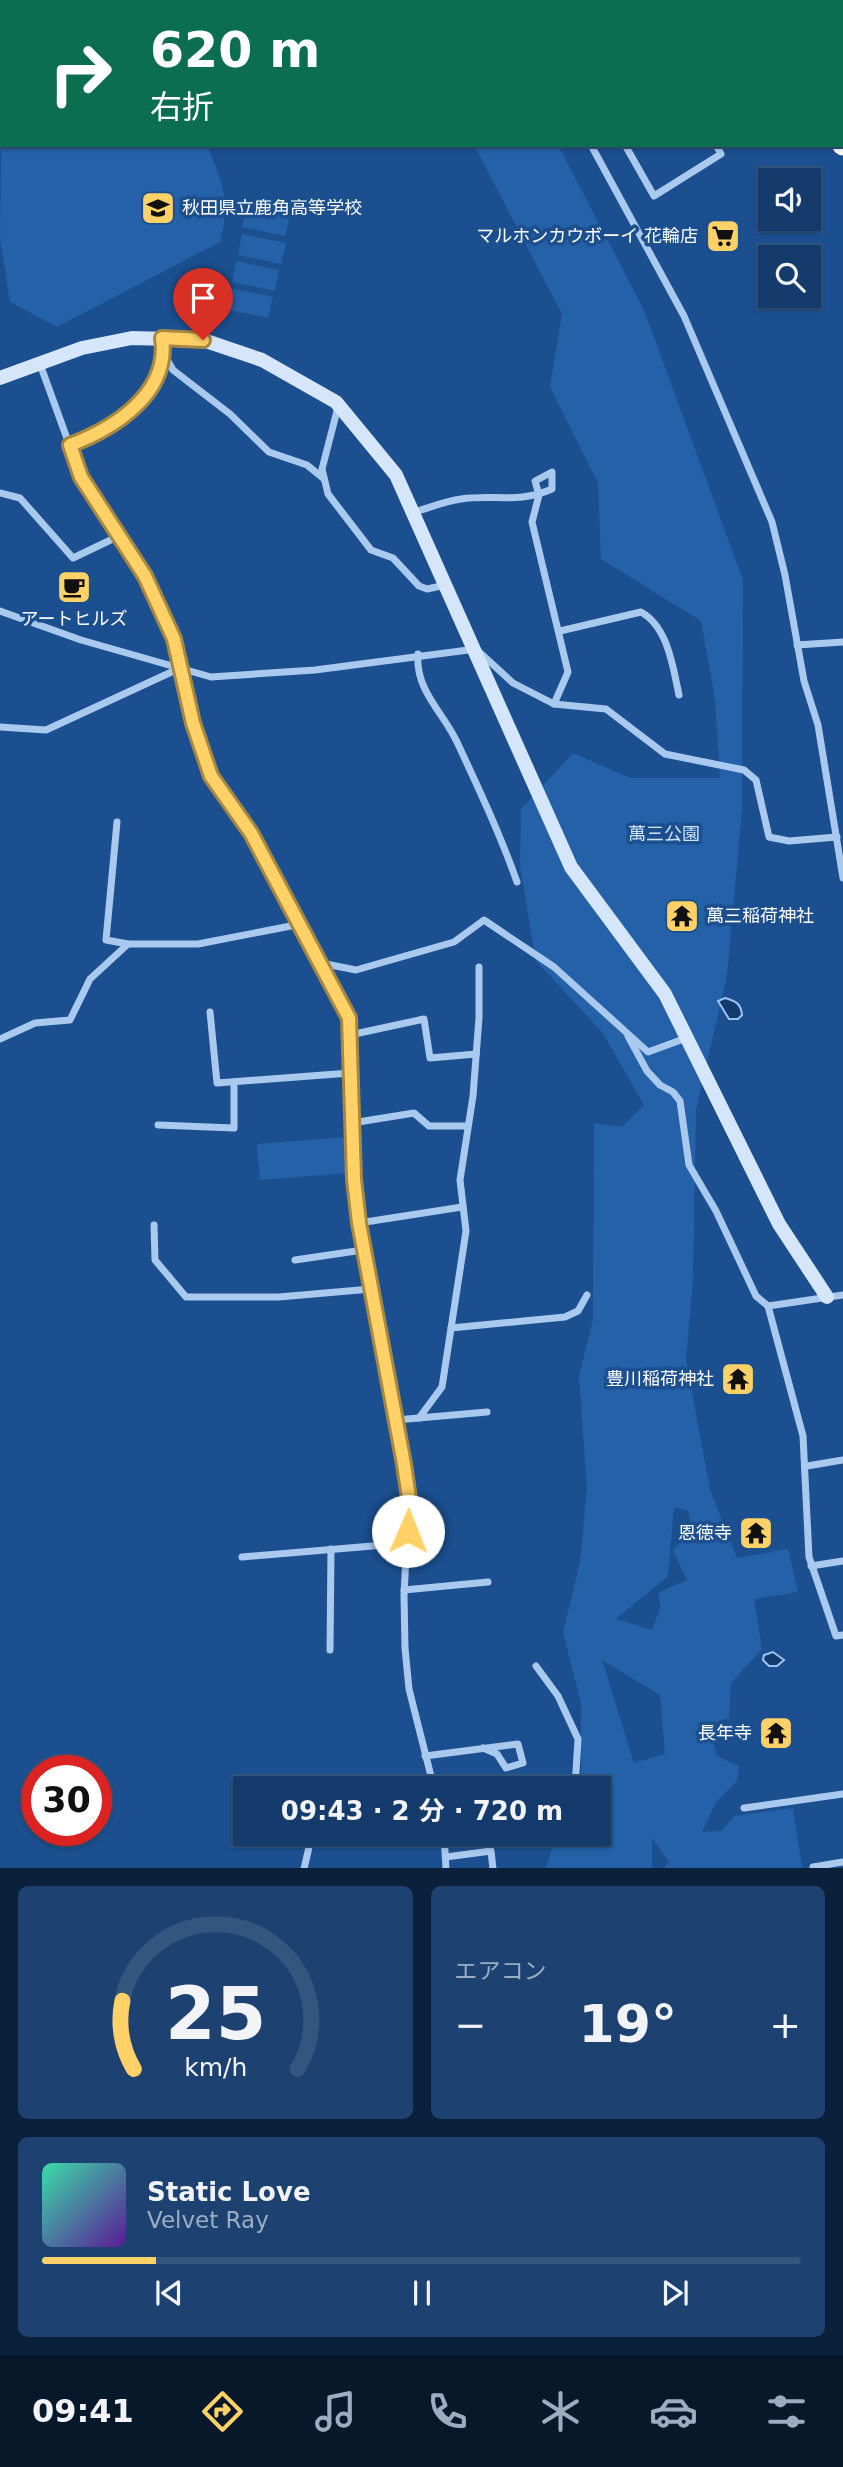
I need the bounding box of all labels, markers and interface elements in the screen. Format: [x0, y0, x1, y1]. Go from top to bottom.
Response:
text: 620 m [150, 22, 320, 79]
icon: right [35, 28, 126, 119]
text: 右折 [150, 88, 214, 126]
map controls [758, 168, 821, 308]
button: sound [758, 168, 821, 231]
school or university icon: 秋田県立鹿角高等学校 [139, 189, 177, 227]
place label: 秋田県立鹿角高等学校 [182, 197, 362, 218]
supermarket icon: マルホンカウボーイ 花輪店 [704, 217, 742, 255]
place label: マルホンカウボーイ 花輪店 [476, 225, 698, 246]
button: search [758, 245, 821, 308]
pin [173, 268, 233, 340]
icon: arrive [184, 279, 222, 317]
cafe icon: アートヒルズ [55, 568, 93, 606]
place label: アートヒルズ [21, 608, 127, 629]
park label: 萬三公園 [628, 823, 700, 844]
temple icon: 萬三稲荷神社 [663, 897, 701, 935]
place label: 萬三稲荷神社 [706, 905, 814, 926]
temple icon: 豊川稲荷神社 [719, 1360, 757, 1398]
place label: 豊川稲荷神社 [606, 1368, 714, 1389]
position arrow [371, 1494, 445, 1568]
temple icon: 恩徳寺 [737, 1514, 775, 1552]
place label: 恩徳寺 [678, 1522, 732, 1543]
temple icon: 長年寺 [757, 1714, 795, 1752]
place label: 長年寺 [698, 1722, 752, 1743]
speed limit sign: 30 [21, 1755, 112, 1846]
text: 09:43 · 2 分 · 720 m [281, 1796, 563, 1826]
text: エアコン [455, 1958, 547, 1984]
text: 25 [165, 1971, 266, 2056]
text: 19° [579, 1994, 677, 2054]
text: − [455, 2003, 486, 2047]
text: + [769, 2003, 801, 2047]
text: km/h [184, 2052, 247, 2081]
text: Static Love [147, 2177, 311, 2207]
text: Velvet Ray [147, 2207, 269, 2233]
icon: previous [150, 2274, 188, 2312]
icon: pause [403, 2274, 441, 2312]
icon: next [656, 2274, 694, 2312]
icon: directions [198, 2387, 247, 2436]
icon: music [311, 2387, 360, 2436]
icon: phone [423, 2387, 472, 2436]
icon: climate [536, 2387, 585, 2436]
icon: car [649, 2387, 698, 2436]
icon: filters [762, 2387, 811, 2436]
text: 09:41 [32, 2392, 134, 2430]

